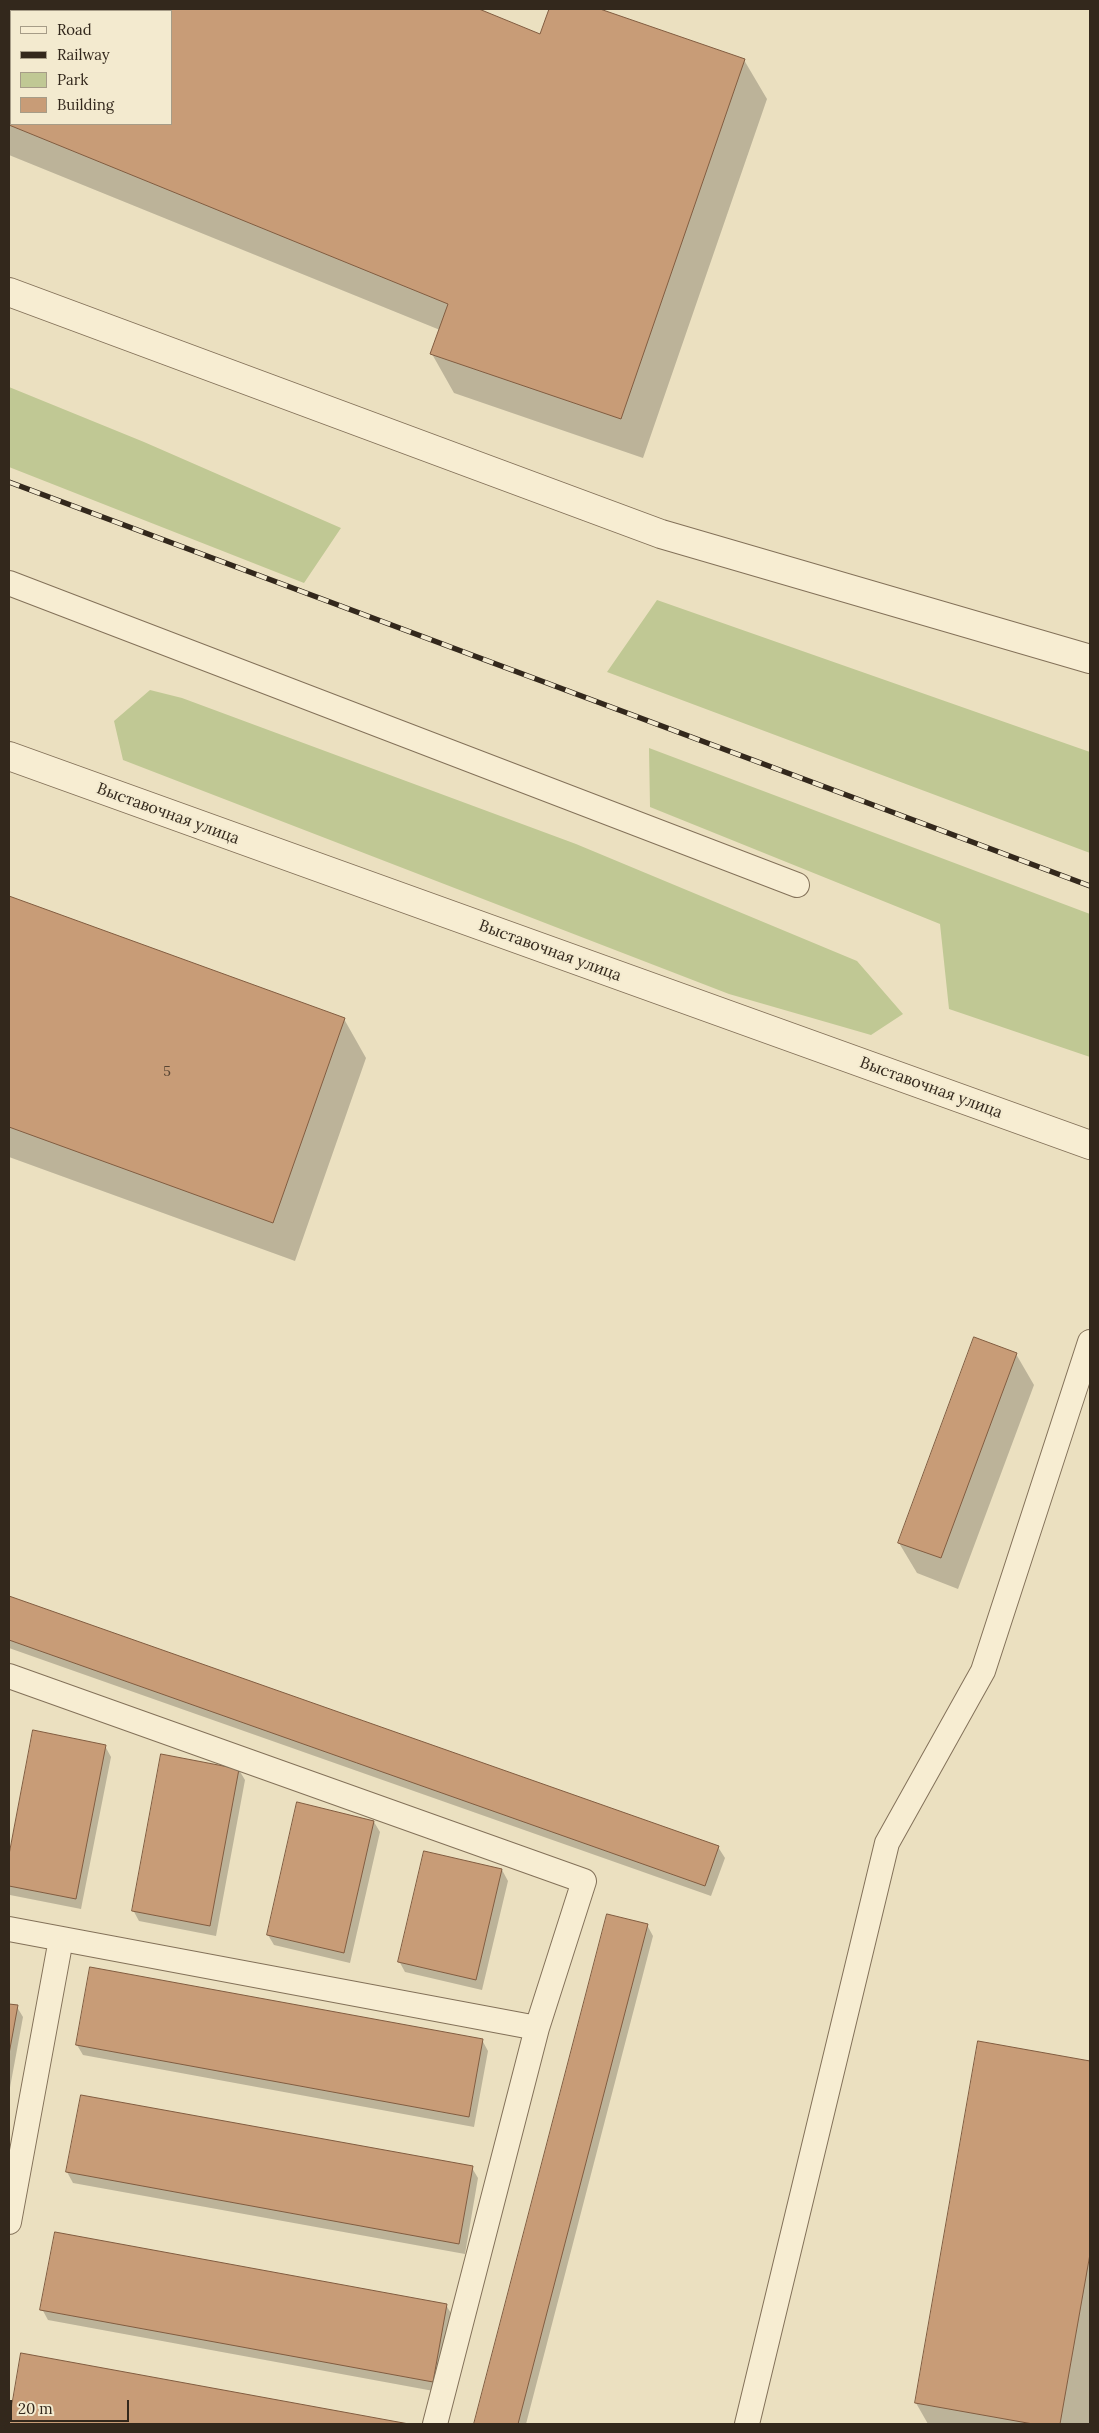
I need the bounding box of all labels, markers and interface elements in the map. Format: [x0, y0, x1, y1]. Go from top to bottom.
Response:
legend [10, 10, 172, 125]
text: Road [57, 20, 92, 39]
text: Railway [57, 45, 110, 64]
text: Park [57, 70, 88, 89]
text: Building [57, 95, 114, 114]
street label: Выставочная улица [94, 779, 242, 849]
street label: Выставочная улица [476, 916, 624, 986]
street label: Выставочная улица [857, 1053, 1005, 1123]
house number: 5 [163, 1064, 171, 1080]
scale bar [12, 2390, 131, 2422]
text: 20 m [18, 2399, 53, 2418]

